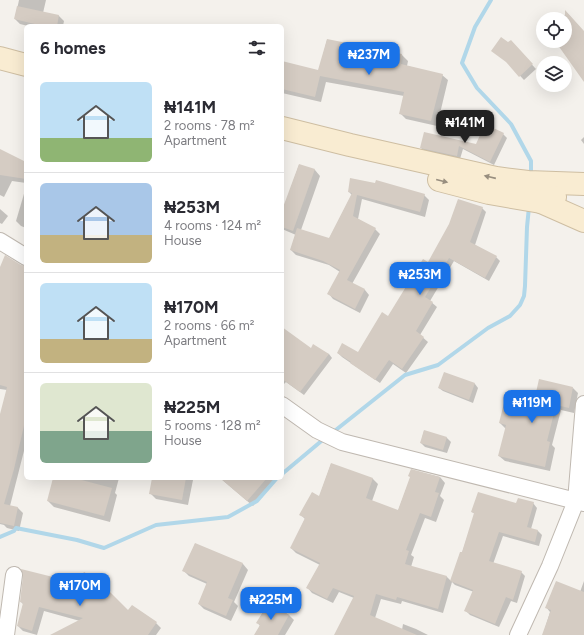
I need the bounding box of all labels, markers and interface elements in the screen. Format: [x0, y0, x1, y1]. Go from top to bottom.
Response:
map controls [536, 12, 572, 92]
button: locate [536, 12, 572, 48]
icon: filters [246, 37, 268, 59]
text: 6 homes [40, 38, 106, 58]
pin: ₦237M [341, 42, 397, 76]
text: ₦237M [348, 47, 390, 62]
button: layers [536, 56, 572, 92]
text: ₦141M [164, 97, 216, 117]
icon: home [72, 98, 120, 146]
pin: ₦141M [437, 110, 493, 144]
text: ₦141M [445, 115, 485, 130]
text: 2 rooms · 78 m² [164, 118, 255, 133]
text: Apartment [164, 133, 227, 148]
one-way arrow [483, 173, 496, 179]
one-way arrow [436, 179, 448, 185]
text: ₦253M [164, 197, 220, 217]
icon: home [72, 199, 120, 247]
text: 4 rooms · 124 m² [164, 218, 261, 233]
text: House [164, 233, 202, 248]
pin: ₦253M [392, 262, 448, 296]
text: ₦253M [399, 267, 441, 282]
text: ₦170M [164, 297, 219, 317]
icon: home [72, 299, 120, 347]
text: 2 rooms · 66 m² [164, 318, 254, 333]
text: Apartment [164, 333, 227, 348]
pin: ₦119M [504, 390, 560, 424]
text: ₦119M [512, 395, 552, 410]
text: ₦225M [164, 397, 220, 417]
icon: home [72, 399, 120, 447]
text: 5 rooms · 128 m² [164, 418, 261, 433]
text: House [164, 433, 202, 448]
pin: ₦170M [52, 573, 108, 607]
text: ₦170M [59, 578, 101, 593]
pin: ₦225M [243, 587, 299, 621]
text: ₦225M [249, 592, 293, 607]

